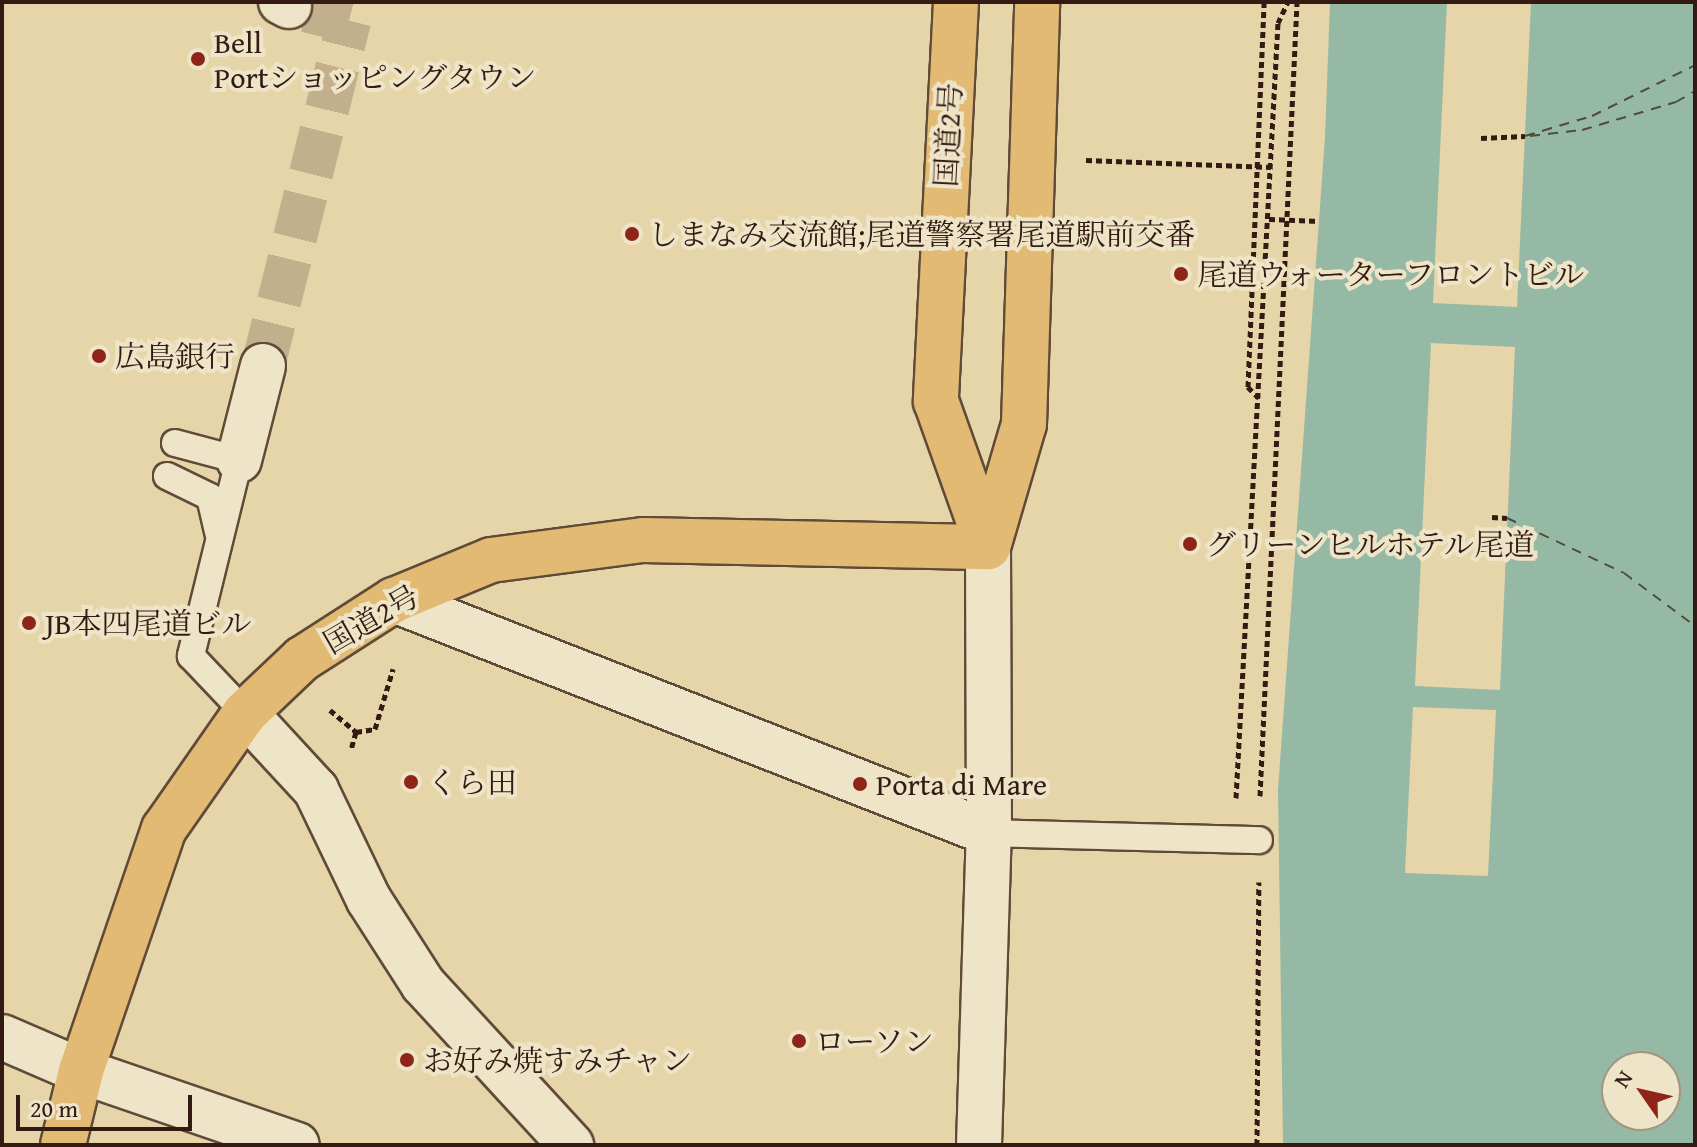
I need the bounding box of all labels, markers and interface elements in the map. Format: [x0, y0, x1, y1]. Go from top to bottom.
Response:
place label: Bell Portショッピングタウン [214, 24, 538, 94]
marker: Bell Portショッピングタウン [189, 50, 207, 68]
street label: 国道2号 [927, 82, 969, 188]
place label: しまなみ交流館;尾道警察署尾道駅前交番 [648, 216, 1195, 252]
marker: しまなみ交流館;尾道警察署尾道駅前交番 [623, 225, 641, 243]
place label: 尾道ウォーターフロントビル [1197, 256, 1587, 292]
marker: 尾道ウォーターフロントビル [1172, 265, 1190, 283]
place label: 広島銀行 [115, 338, 235, 374]
marker: 広島銀行 [90, 347, 108, 365]
place label: グリーンヒルホテル尾道 [1206, 526, 1536, 562]
marker: グリーンヒルホテル尾道 [1181, 535, 1199, 553]
street label: 国道2号 [317, 577, 425, 661]
place label: JB本四尾道ビル [45, 605, 251, 641]
marker: JB本四尾道ビル [20, 614, 38, 632]
place label: くら田 [427, 764, 517, 800]
place label: Porta di Mare [876, 766, 1047, 802]
marker: くら田 [402, 773, 420, 791]
marker: Porta di Mare [851, 775, 869, 793]
place label: ローソン [815, 1023, 935, 1059]
marker: ローソン [790, 1032, 808, 1050]
place label: お好み焼すみチャン [423, 1042, 693, 1078]
marker: お好み焼すみチャン [398, 1051, 416, 1069]
north arrow [1601, 1051, 1681, 1131]
text: N [1605, 1064, 1640, 1094]
scale bar [20, 1079, 196, 1129]
text: 20 m [30, 1091, 78, 1126]

